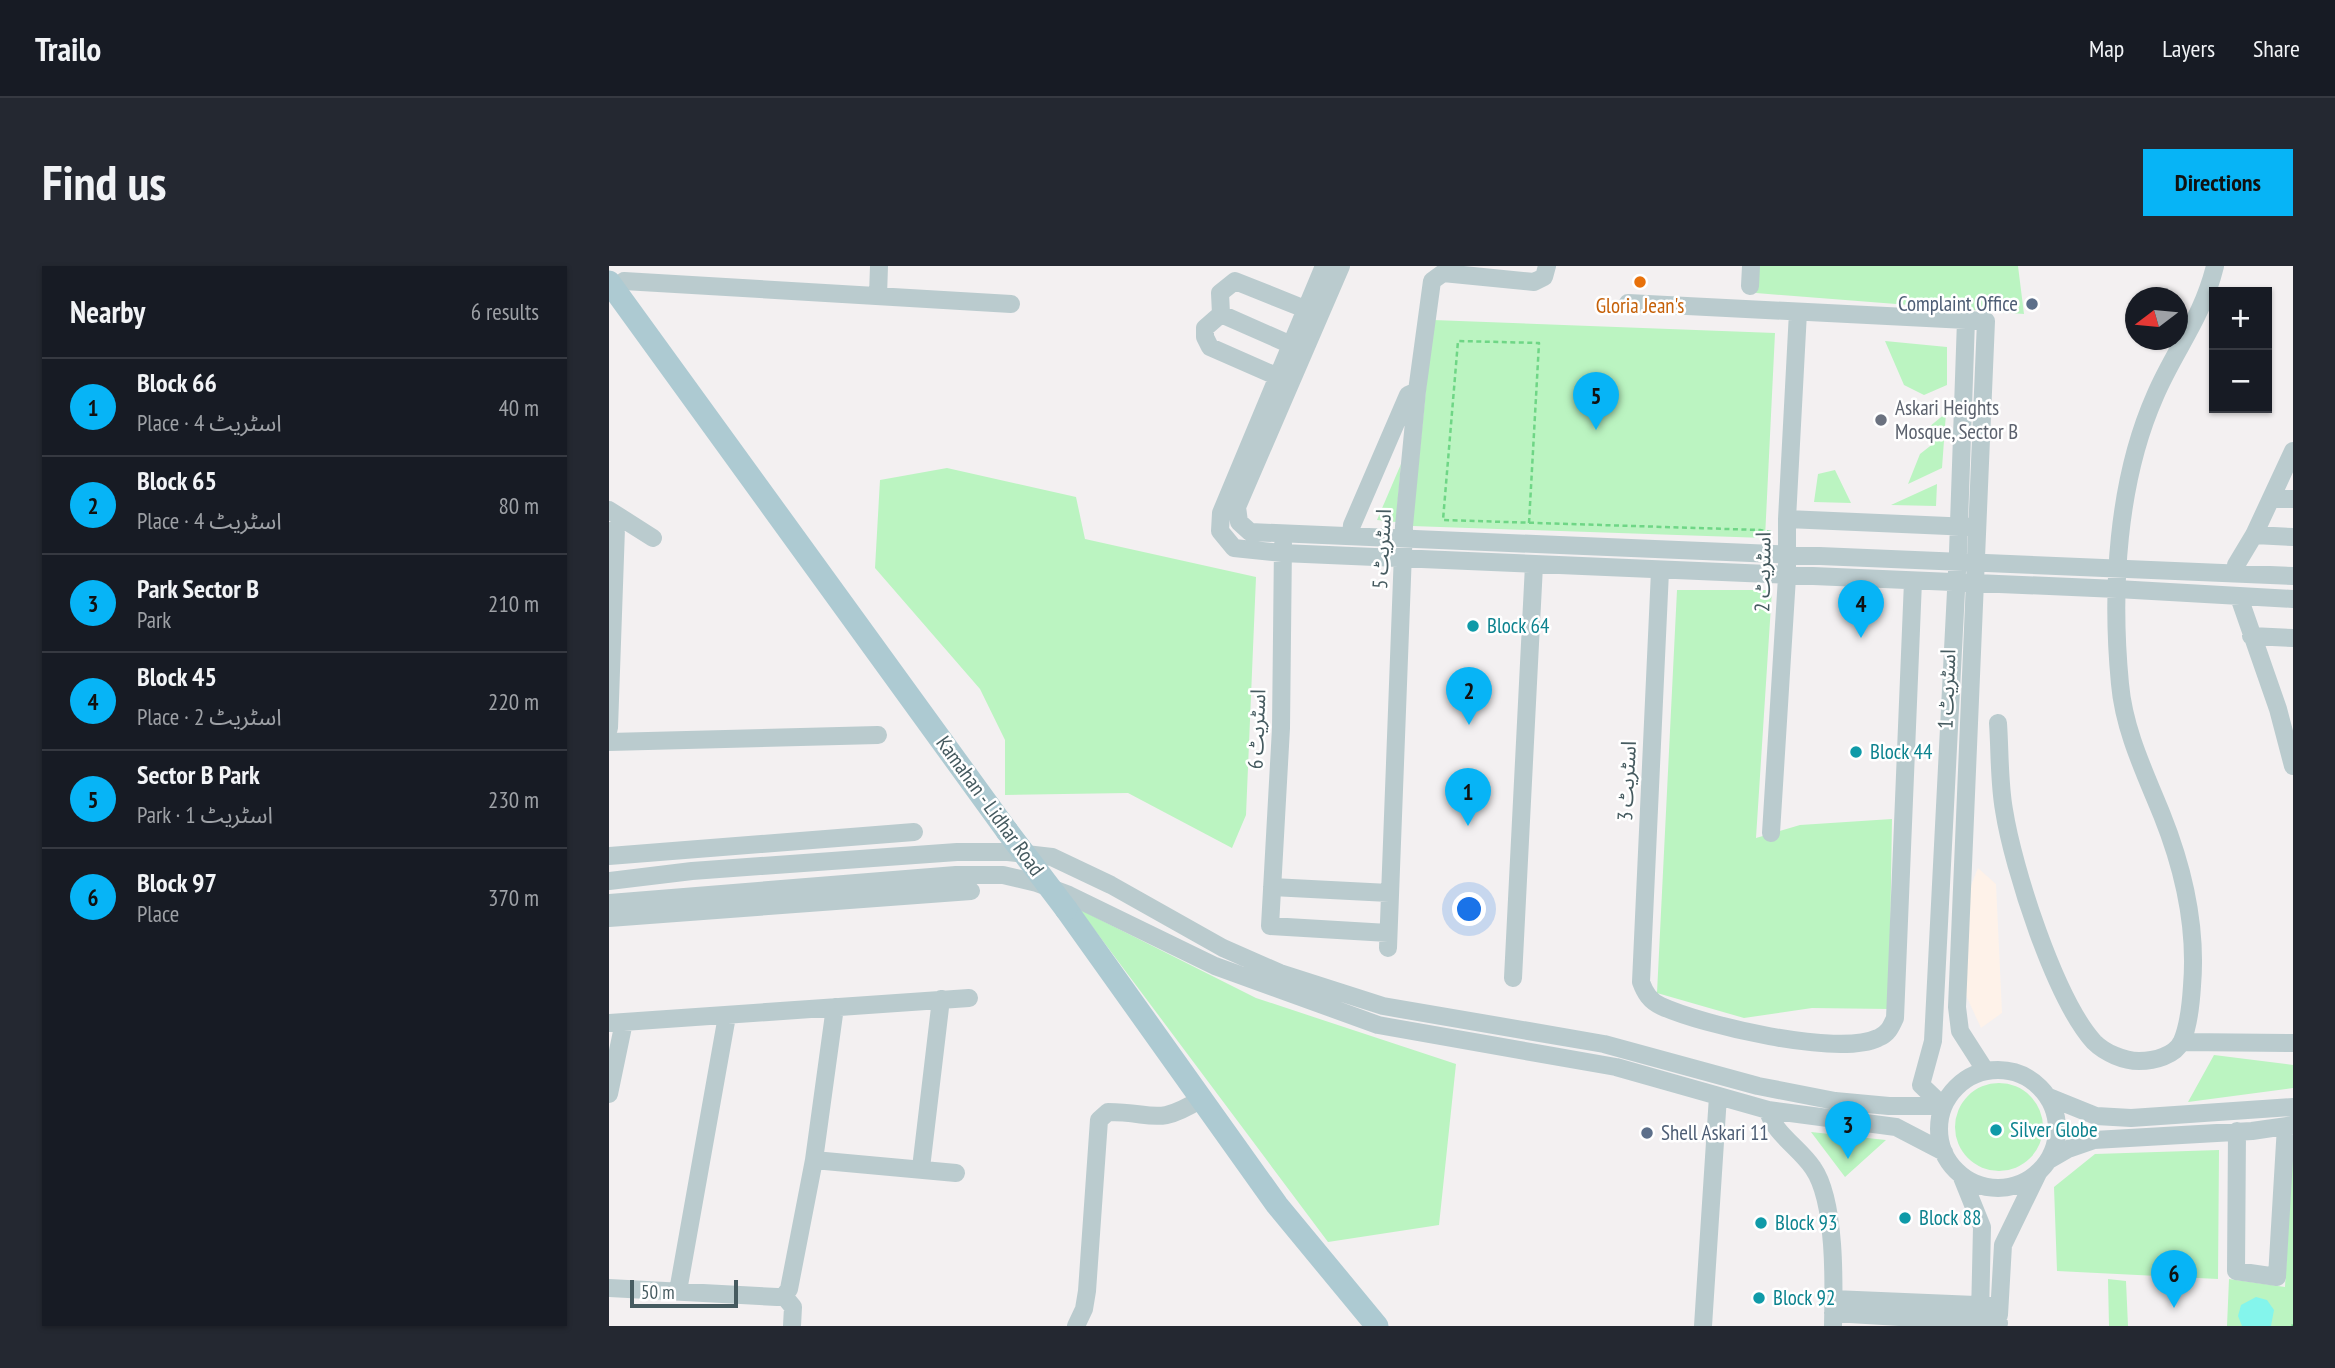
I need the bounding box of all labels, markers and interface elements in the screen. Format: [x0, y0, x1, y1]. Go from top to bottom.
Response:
text: Trailo [35, 27, 101, 70]
text: Map [2089, 33, 2124, 64]
text: Layers [2162, 33, 2215, 64]
text: Share [2253, 33, 2300, 64]
button: Directions [2143, 149, 2293, 216]
text: Find us [42, 150, 166, 214]
marker: Gloria Jean's [1632, 274, 1648, 290]
north arrow [2125, 287, 2188, 350]
map controls [2209, 287, 2272, 413]
button: + [2209, 287, 2272, 350]
place label: Complaint Office [1898, 290, 2018, 317]
text: Nearby [70, 292, 145, 331]
place label: Gloria Jean's [1596, 292, 1684, 319]
marker: Complaint Office [2024, 296, 2040, 312]
text: 6 results [471, 297, 539, 326]
button: − [2209, 350, 2272, 413]
text: Block 66 [137, 366, 217, 399]
pin: 5 [1573, 372, 1619, 430]
text: 1 [88, 393, 99, 422]
text: 40 m [498, 393, 539, 422]
place label: Askari Heights Mosque, Sector B [1895, 394, 2018, 445]
text: Place · اسٹریٹ 4 [137, 408, 282, 437]
marker: Askari Heights Mosque, Sector B [1873, 412, 1889, 428]
text: Block 65 [137, 464, 217, 497]
text: 2 [88, 491, 99, 520]
text: 80 m [498, 491, 539, 520]
text: Place · اسٹریٹ 4 [137, 506, 282, 535]
street label: اسٹریٹ 5 [1366, 508, 1397, 590]
street label: اسٹریٹ 2 [1748, 532, 1777, 612]
text: Park Sector B [137, 572, 259, 605]
pin: 4 [1838, 580, 1884, 638]
text: 3 [88, 589, 99, 618]
text: 210 m [488, 589, 539, 618]
text: Park [137, 605, 171, 634]
place label: Block 64 [1487, 612, 1550, 639]
marker: Block 64 [1465, 618, 1481, 634]
street label: اسٹریٹ 1 [1932, 648, 1961, 729]
text: Block 45 [137, 660, 217, 693]
pin: 2 [1446, 667, 1492, 725]
text: 4 [88, 687, 99, 716]
text: 220 m [488, 687, 539, 716]
street label: اسٹریٹ 6 [1242, 688, 1271, 769]
text: Place · اسٹریٹ 2 [137, 702, 282, 731]
street label: Kamahan - Lidhar Road [930, 730, 1050, 881]
place label: Block 44 [1870, 738, 1933, 765]
street label: اسٹریٹ 3 [1611, 740, 1642, 822]
marker: Block 44 [1848, 744, 1864, 760]
text: Sector B Park [137, 758, 260, 791]
pin: 1 [1445, 768, 1491, 826]
text: 5 [88, 785, 99, 814]
text: 230 m [488, 785, 539, 814]
text: Park · اسٹریٹ 1 [137, 800, 273, 829]
text: Block 97 [137, 866, 217, 899]
text: 6 [88, 883, 99, 912]
text: 370 m [488, 883, 539, 912]
your location [1452, 892, 1486, 926]
text: Place [137, 899, 179, 928]
pin: 3 [1825, 1101, 1871, 1159]
place label: Silver Globe [2010, 1116, 2098, 1143]
place label: Shell Askari 11 [1661, 1119, 1769, 1146]
marker: Silver Globe [1988, 1122, 2004, 1138]
marker: Shell Askari 11 [1639, 1125, 1655, 1141]
place label: Block 88 [1919, 1204, 1981, 1231]
place label: Block 93 [1775, 1209, 1837, 1236]
marker: Block 88 [1897, 1210, 1913, 1226]
marker: Block 93 [1753, 1215, 1769, 1231]
pin: 6 [2151, 1250, 2197, 1308]
scale bar [630, 1277, 739, 1309]
text: 50 m [641, 1280, 675, 1304]
place label: Block 92 [1773, 1284, 1835, 1311]
marker: Block 92 [1751, 1290, 1767, 1306]

